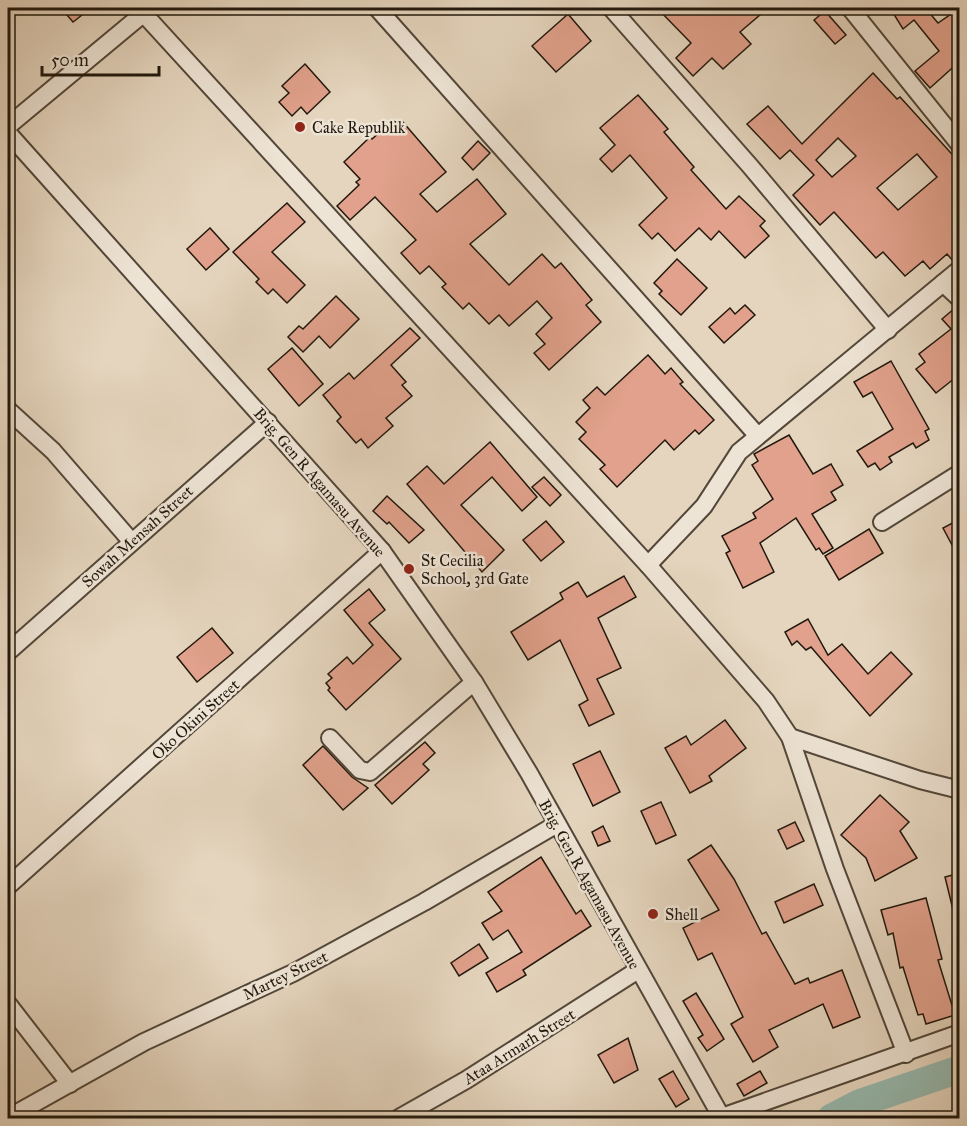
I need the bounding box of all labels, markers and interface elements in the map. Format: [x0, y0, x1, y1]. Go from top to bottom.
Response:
scale bar [42, 39, 159, 77]
text: 50 m [51, 49, 89, 71]
place label: Cake Republik [312, 118, 406, 137]
marker: Cake Republik [293, 120, 307, 134]
street label: Brig. Gen R Agamasu Avenue [249, 404, 390, 562]
street label: Sowah Mensah Street [78, 481, 197, 591]
place label: St Cecilia School, 3rd Gate [421, 551, 529, 588]
marker: St Cecilia School, 3rd Gate [402, 562, 416, 576]
street label: Oko Okini Street [148, 675, 243, 764]
street label: Brig. Gen R Agamasu Avenue [534, 796, 644, 973]
place label: Shell [665, 905, 699, 924]
marker: Shell [646, 907, 660, 921]
street label: Martey Street [240, 947, 331, 1004]
street label: Ataa Armarh Street [459, 1004, 579, 1089]

